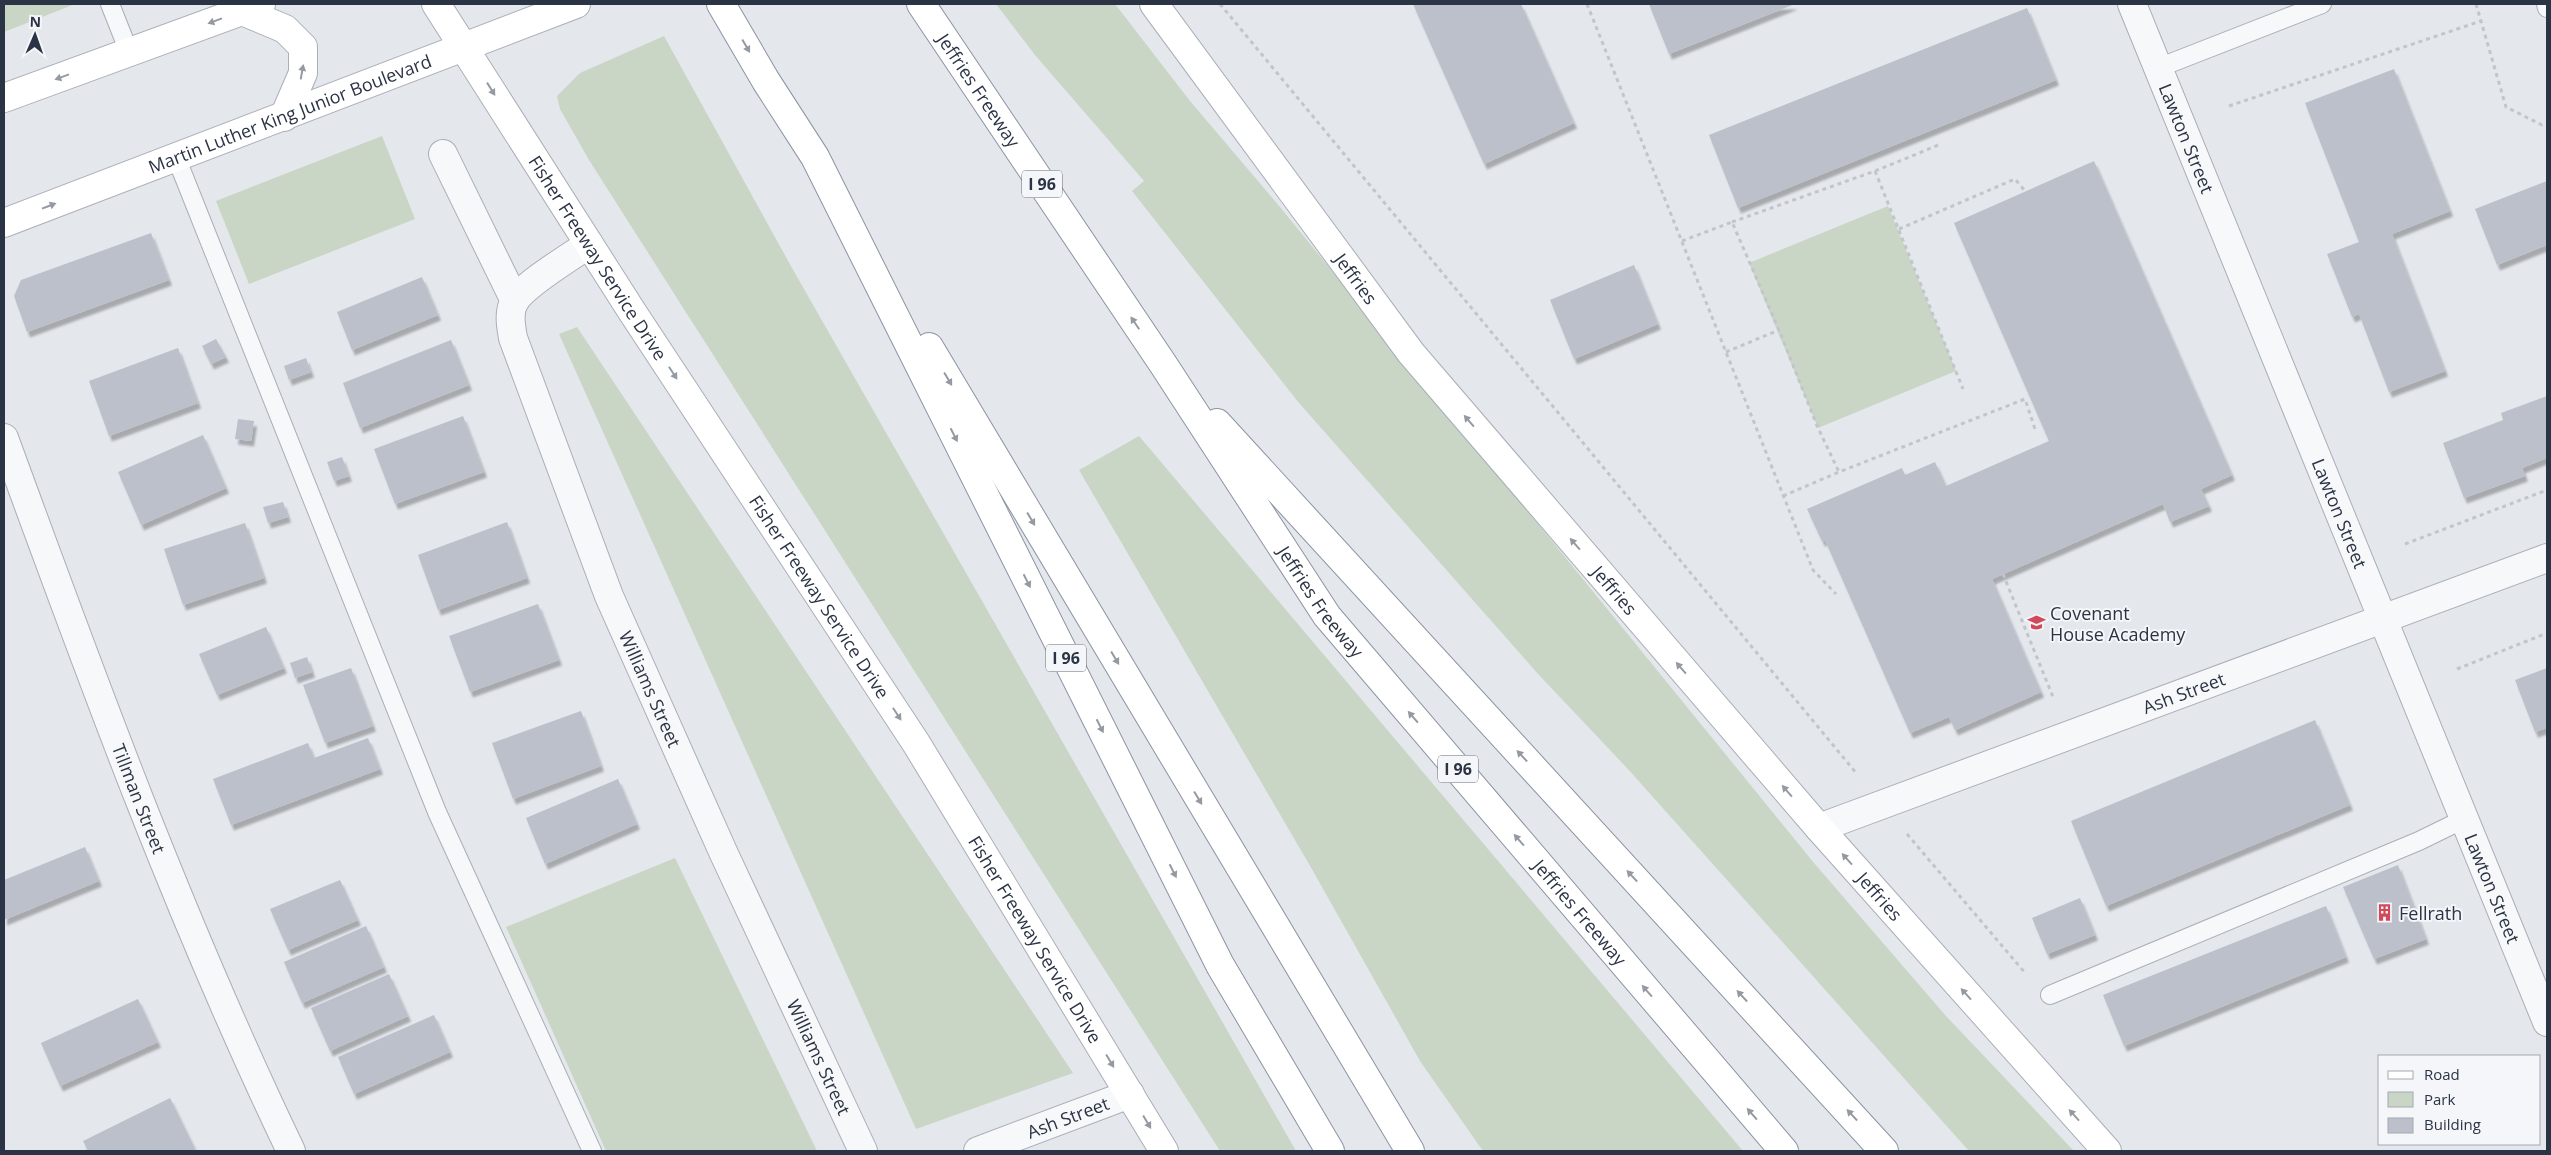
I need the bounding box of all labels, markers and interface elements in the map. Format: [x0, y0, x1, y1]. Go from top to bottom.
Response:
north arrow [10, 10, 60, 60]
text: N [29, 12, 41, 31]
one-way arrow [207, 17, 222, 25]
street label: Jeffries Freeway [931, 27, 1026, 153]
one-way arrow [741, 39, 750, 52]
street label: Martin Luther King Junior Boulevard [145, 49, 435, 179]
one-way arrow [298, 63, 306, 79]
one-way arrow [55, 74, 70, 81]
street label: Lawton Street [2154, 80, 2220, 197]
one-way arrow [486, 83, 495, 96]
street label: Fisher Freeway Service Drive [524, 151, 673, 365]
road number: I 96 [1022, 170, 1062, 198]
one-way arrow [42, 202, 57, 210]
street label: Jeffries [1328, 247, 1383, 309]
one-way arrow [1130, 316, 1140, 330]
one-way arrow [668, 367, 677, 380]
one-way arrow [943, 373, 952, 386]
one-way arrow [1464, 415, 1475, 428]
one-way arrow [950, 428, 959, 443]
street label: Lawton Street [2306, 455, 2373, 572]
street label: Fisher Freeway Service Drive [744, 490, 895, 703]
one-way arrow [1027, 512, 1036, 525]
one-way arrow [1570, 538, 1581, 551]
street label: Jeffries Freeway [1271, 539, 1370, 663]
street label: Jeffries [1585, 559, 1643, 620]
one-way arrow [1023, 574, 1031, 588]
place label: Covenant House Academy [2050, 601, 2186, 646]
school or university icon: Covenant House Academy [2026, 613, 2046, 633]
street label: Williams Street [614, 627, 687, 751]
road number: I 96 [1046, 644, 1086, 671]
one-way arrow [1110, 652, 1119, 665]
one-way arrow [1675, 662, 1687, 674]
street label: Ash Street [2139, 667, 2228, 719]
one-way arrow [892, 707, 901, 720]
one-way arrow [1408, 711, 1419, 723]
one-way arrow [1096, 719, 1104, 733]
street label: Tillman Street [107, 740, 172, 857]
one-way arrow [1516, 750, 1528, 762]
road number: I 96 [1438, 756, 1478, 782]
one-way arrow [1782, 785, 1793, 797]
one-way arrow [1194, 791, 1203, 804]
street label: Lawton Street [2459, 830, 2526, 947]
street label: Fisher Freeway Service Drive [963, 831, 1108, 1048]
one-way arrow [1513, 834, 1524, 847]
street label: Jeffries Freeway [1527, 853, 1633, 971]
one-way arrow [1841, 853, 1852, 866]
one-way arrow [1169, 864, 1177, 878]
street label: Jeffries [1850, 865, 1908, 926]
one-way arrow [1626, 870, 1638, 882]
place label: Fellrath [2399, 901, 2462, 925]
building icon: Fellrath [2375, 903, 2395, 923]
one-way arrow [1641, 985, 1653, 997]
one-way arrow [1961, 988, 1972, 1000]
one-way arrow [1736, 990, 1748, 1002]
street label: Williams Street [782, 995, 856, 1119]
one-way arrow [1105, 1054, 1114, 1067]
legend [2378, 1055, 2541, 1145]
text: Road [2424, 1064, 2460, 1084]
text: Park [2424, 1089, 2455, 1109]
street label: Ash Street [1023, 1091, 1112, 1144]
one-way arrow [1747, 1108, 1758, 1121]
one-way arrow [1846, 1109, 1857, 1122]
one-way arrow [2068, 1110, 2080, 1122]
text: Building [2424, 1114, 2481, 1134]
one-way arrow [1143, 1116, 1152, 1129]

